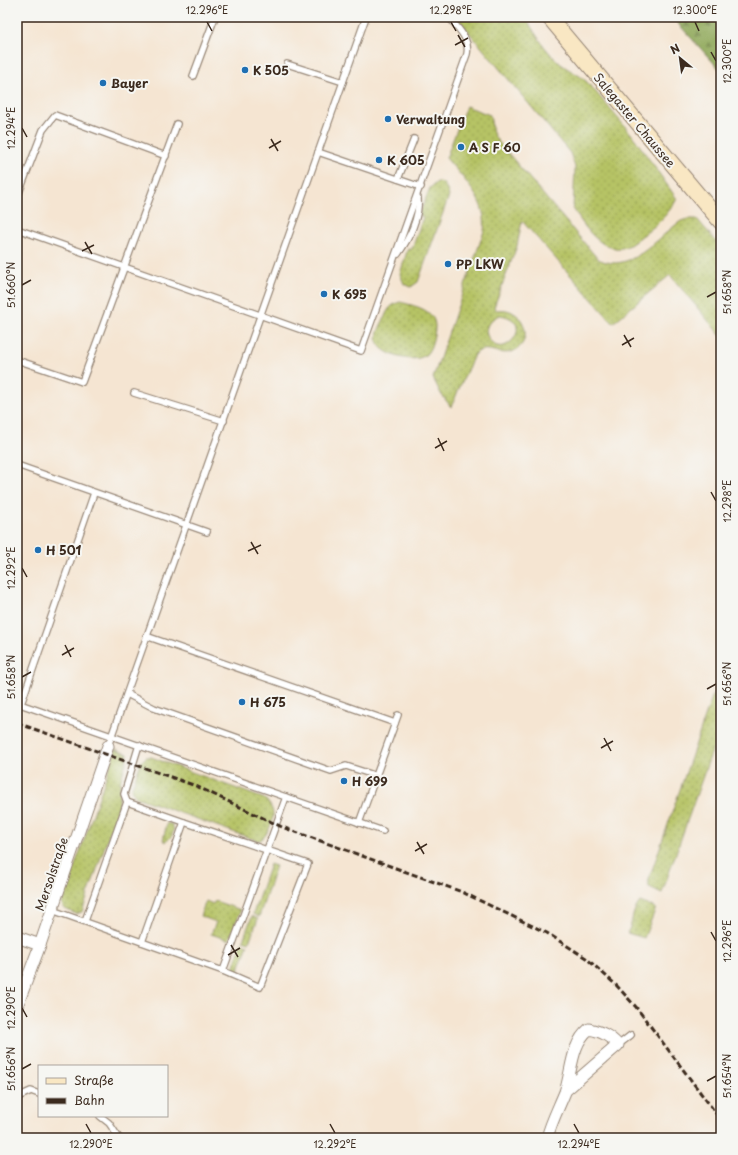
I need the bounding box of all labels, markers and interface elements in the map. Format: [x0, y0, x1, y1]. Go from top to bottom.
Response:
text: 12.296°E [186, 2, 228, 17]
text: 12.298°E [430, 2, 472, 17]
text: 12.300°E [673, 2, 717, 17]
north arrow [660, 38, 700, 78]
text: N [667, 39, 683, 58]
text: 12.300°E [719, 39, 734, 83]
place label: K 505 [253, 61, 289, 79]
marker: K 505 [240, 65, 250, 75]
street label: Salegaster Chaussee [590, 69, 680, 171]
place label: Bayer [111, 74, 149, 92]
marker: Bayer [98, 78, 108, 88]
text: 12.294°E [3, 107, 18, 149]
place label: Verwaltung [396, 110, 465, 128]
marker: Verwaltung [383, 114, 393, 124]
place label: A S F 60 [468, 138, 521, 156]
marker: A S F 60 [456, 142, 466, 152]
place label: K 605 [387, 151, 425, 169]
marker: K 605 [374, 155, 384, 165]
place label: PP LKW [456, 255, 504, 273]
marker: PP LKW [443, 259, 453, 269]
text: 51.660°N [3, 262, 18, 308]
text: 51.658°N [719, 269, 734, 314]
place label: K 695 [332, 285, 367, 303]
marker: K 695 [319, 289, 329, 299]
text: 12.298°E [719, 480, 734, 522]
place label: H 501 [46, 541, 82, 559]
marker: H 501 [33, 545, 43, 555]
text: 12.292°E [3, 547, 18, 589]
text: 51.658°N [3, 654, 18, 699]
text: 51.656°N [719, 662, 734, 706]
place label: H 675 [250, 693, 286, 711]
marker: H 675 [237, 697, 247, 707]
place label: H 699 [352, 772, 388, 790]
marker: H 699 [339, 776, 349, 786]
street label: Mersolstraße [30, 835, 72, 913]
text: 12.296°E [719, 920, 734, 962]
text: 12.290°E [3, 986, 18, 1030]
text: 51.656°N [3, 1047, 18, 1091]
text: 51.654°N [719, 1053, 734, 1098]
legend [38, 1065, 168, 1117]
text: Straße [74, 1071, 114, 1089]
text: Bahn [74, 1091, 105, 1109]
text: 12.290°E [69, 1136, 113, 1151]
text: 12.292°E [314, 1136, 356, 1151]
text: 12.294°E [558, 1136, 600, 1151]

